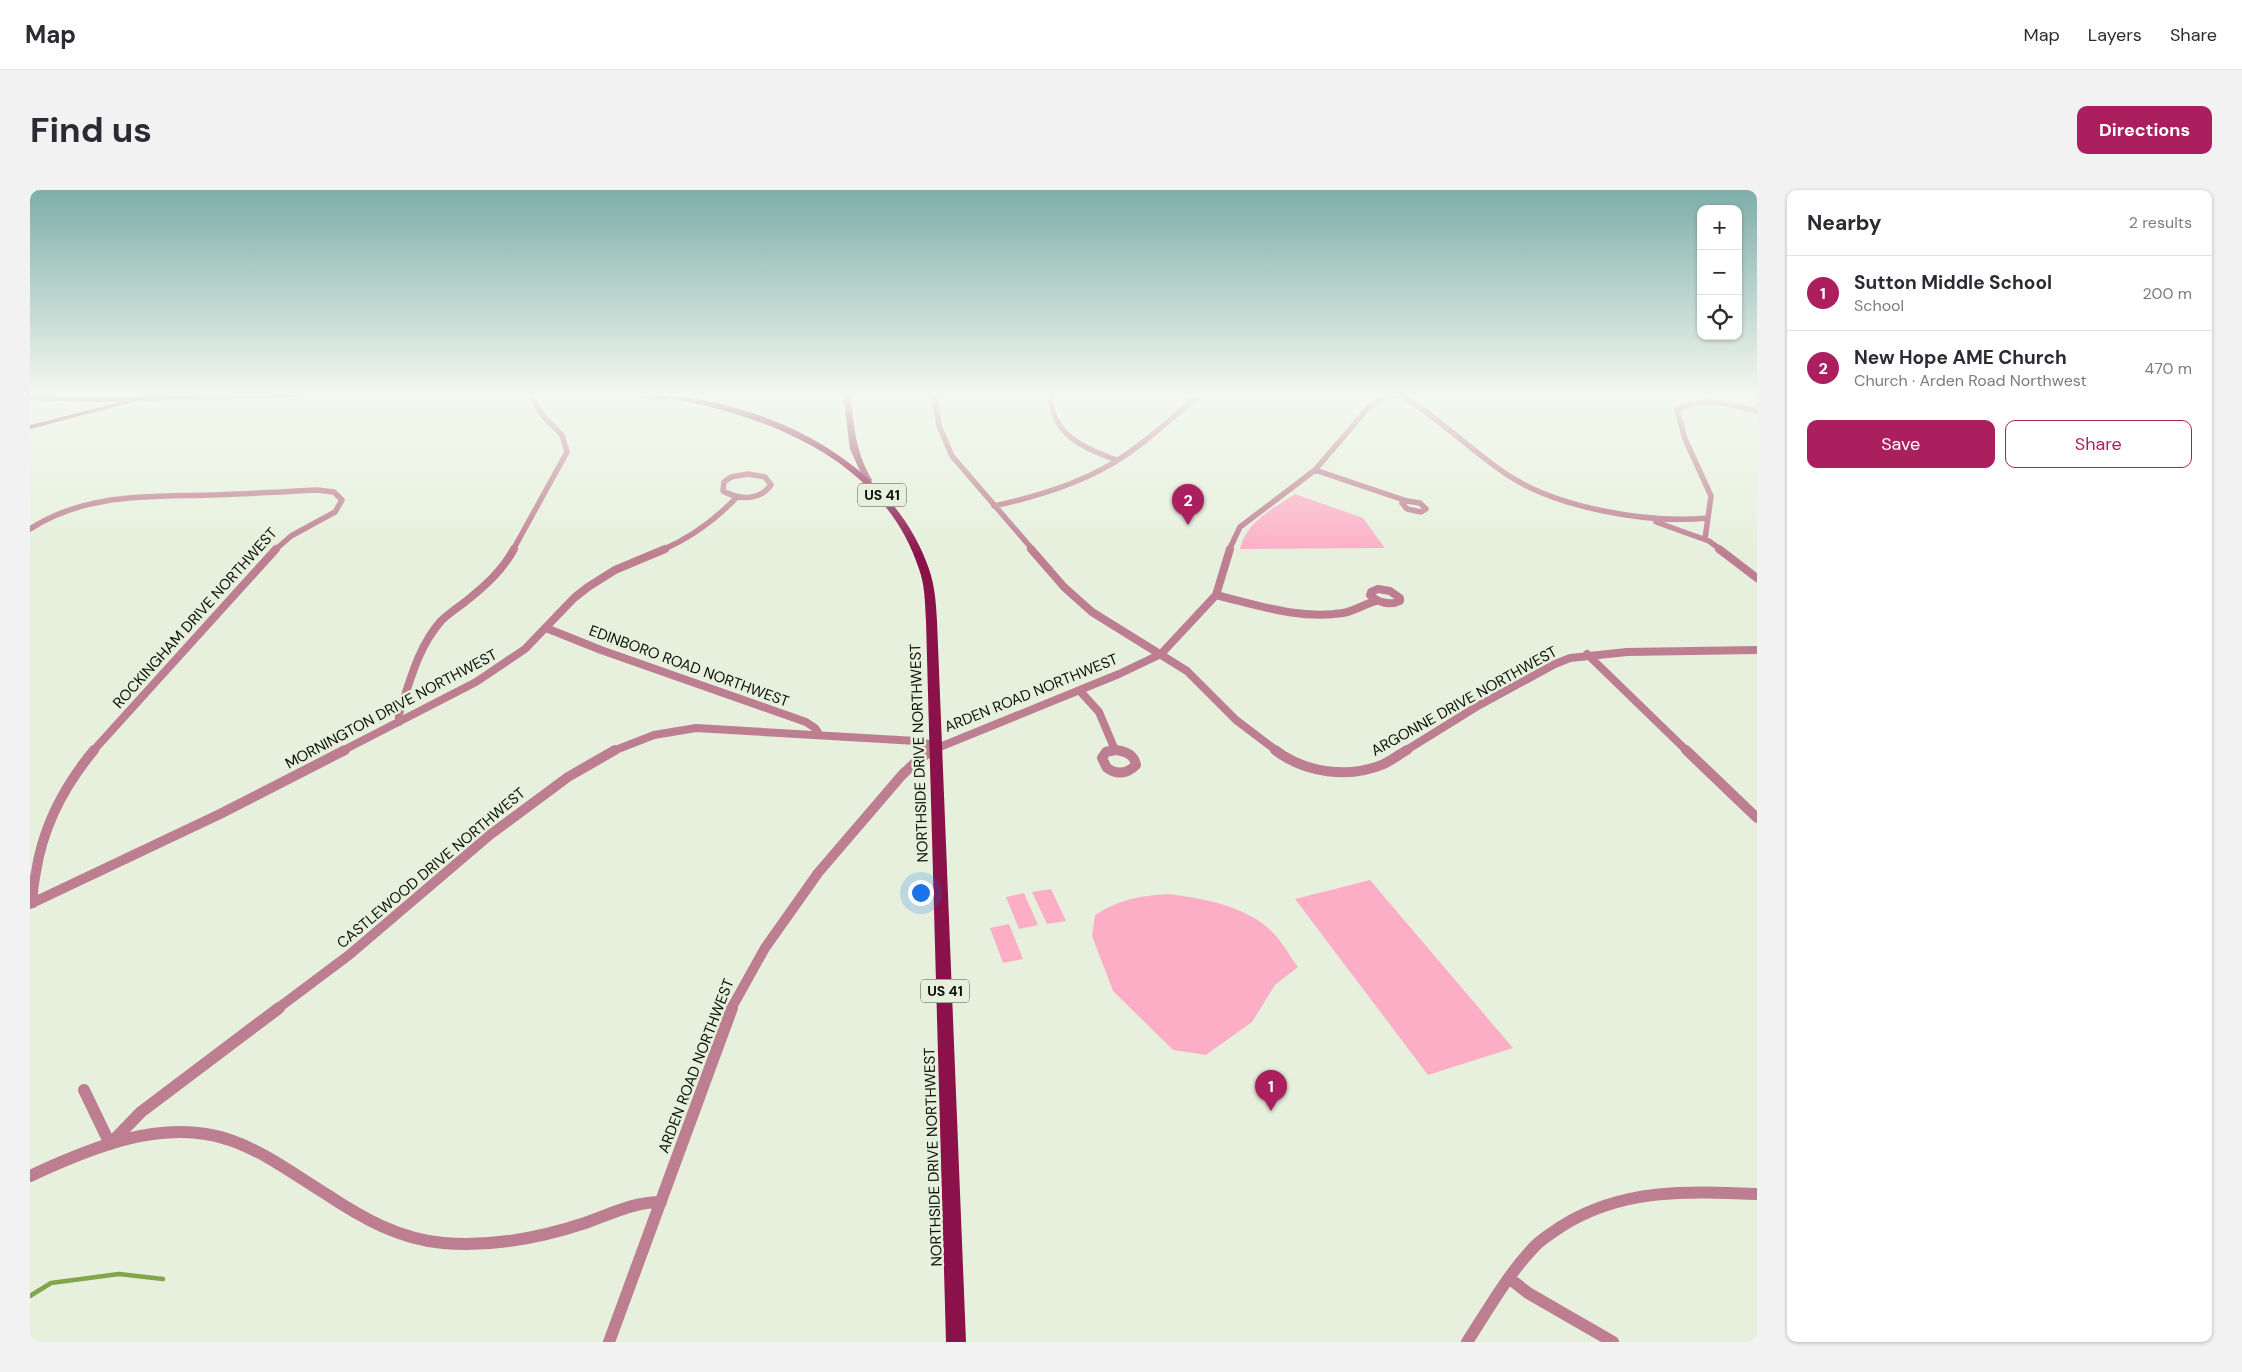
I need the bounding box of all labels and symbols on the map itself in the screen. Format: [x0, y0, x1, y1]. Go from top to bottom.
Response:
road number: US 41 [858, 484, 906, 506]
pin: 2 [1172, 484, 1204, 525]
street label: ROCKINGHAM DRIVE NORTHWEST [108, 523, 282, 713]
street label: EDINBORO ROAD NORTHWEST [586, 620, 792, 712]
street label: ARGONNE DRIVE NORTHWEST [1367, 641, 1561, 761]
street label: NORTHSIDE DRIVE NORTHWEST [905, 643, 933, 863]
street label: MORNINGTON DRIVE NORTHWEST [282, 644, 500, 774]
street label: ARDEN ROAD NORTHWEST [941, 649, 1121, 737]
street label: CASTLEWOOD DRIVE NORTHWEST [333, 783, 529, 953]
your location [908, 880, 934, 906]
street label: ARDEN ROAD NORTHWEST [653, 976, 739, 1156]
road number: US 41 [921, 979, 969, 1002]
street label: NORTHSIDE DRIVE NORTHWEST [919, 1047, 947, 1267]
pin: 1 [1255, 1070, 1287, 1111]

